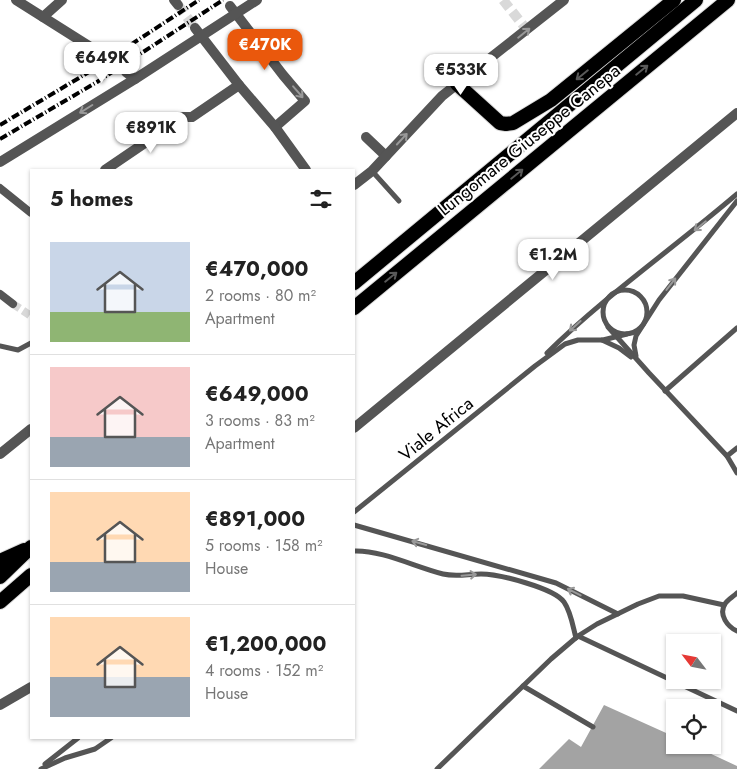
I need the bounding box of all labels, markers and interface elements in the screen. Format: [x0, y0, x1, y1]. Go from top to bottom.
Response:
one-way arrow [517, 27, 530, 38]
pin: €470K [230, 28, 300, 71]
text: €470K [238, 33, 292, 56]
pin: €649K [67, 42, 137, 84]
text: €649K [75, 46, 129, 69]
pin: €533K [426, 54, 496, 96]
street label: Lungomare Giuseppe Canepa [432, 58, 626, 222]
text: €533K [435, 58, 487, 81]
one-way arrow [635, 65, 648, 76]
one-way arrow [575, 69, 588, 81]
one-way arrow [292, 86, 304, 99]
one-way arrow [80, 104, 94, 114]
pin: €891K [116, 112, 186, 154]
text: €891K [126, 116, 176, 139]
one-way arrow [396, 133, 408, 146]
one-way arrow [510, 168, 523, 179]
text: 5 homes [50, 184, 133, 214]
icon: filters [307, 185, 335, 213]
one-way arrow [694, 220, 707, 231]
pin: €1.2M [518, 238, 588, 281]
text: €1.2M [529, 243, 577, 266]
text: €470,000 [205, 254, 309, 284]
icon: home [90, 262, 150, 322]
one-way arrow [385, 272, 398, 283]
one-way arrow [665, 278, 676, 291]
text: 2 rooms · 80 m² [205, 284, 316, 307]
text: Apartment [205, 307, 275, 330]
one-way arrow [569, 320, 582, 332]
text: €649,000 [205, 379, 309, 409]
icon: home [90, 387, 150, 447]
street label: Viale Africa [393, 391, 479, 467]
text: 3 rooms · 83 m² [205, 409, 315, 432]
text: Apartment [205, 432, 275, 455]
text: €891,000 [205, 504, 305, 534]
icon: home [90, 512, 150, 572]
text: 5 rooms · 158 m² [205, 534, 323, 557]
one-way arrow [412, 538, 428, 548]
text: House [205, 557, 248, 580]
one-way arrow [461, 570, 477, 580]
one-way arrow [567, 586, 582, 596]
text: €1,200,000 [205, 629, 326, 659]
north arrow [666, 634, 721, 689]
map controls [666, 634, 721, 754]
icon: home [90, 637, 150, 697]
text: 4 rooms · 152 m² [205, 659, 323, 682]
text: House [205, 682, 248, 705]
button: locate [666, 699, 721, 754]

